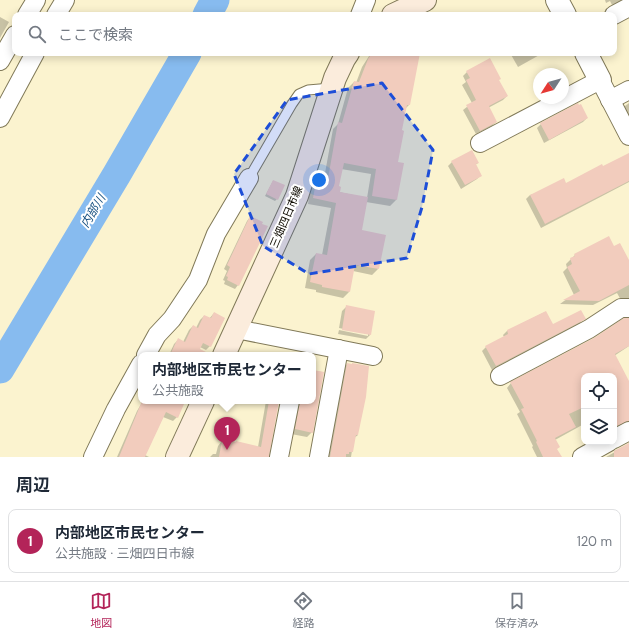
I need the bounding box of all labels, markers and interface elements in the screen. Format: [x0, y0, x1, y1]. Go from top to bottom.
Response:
search box [12, 12, 617, 56]
icon: search [26, 23, 48, 45]
text: ここで検索 [58, 25, 133, 45]
north arrow [533, 68, 569, 104]
your location [309, 170, 329, 190]
street label: 三畑四日市線 [267, 184, 305, 250]
water label: 内部川 [77, 190, 110, 231]
popup [138, 352, 316, 404]
text: 内部地区市民センター [152, 360, 302, 380]
map controls [581, 373, 617, 445]
button: locate [581, 373, 617, 409]
text: 公共施設 [152, 382, 204, 399]
button: layers [581, 409, 617, 445]
pin: 1 [214, 417, 240, 450]
text: 周辺 [16, 474, 50, 496]
text: 内部地区市民センター [55, 523, 205, 543]
text: 1 [28, 533, 32, 550]
text: 120 m [577, 533, 612, 550]
text: 公共施設 · 三畑四日市線 [55, 545, 195, 562]
tab: 地図 [90, 590, 112, 630]
tab: 経路 [292, 590, 314, 630]
tab: 保存済み [495, 590, 539, 630]

